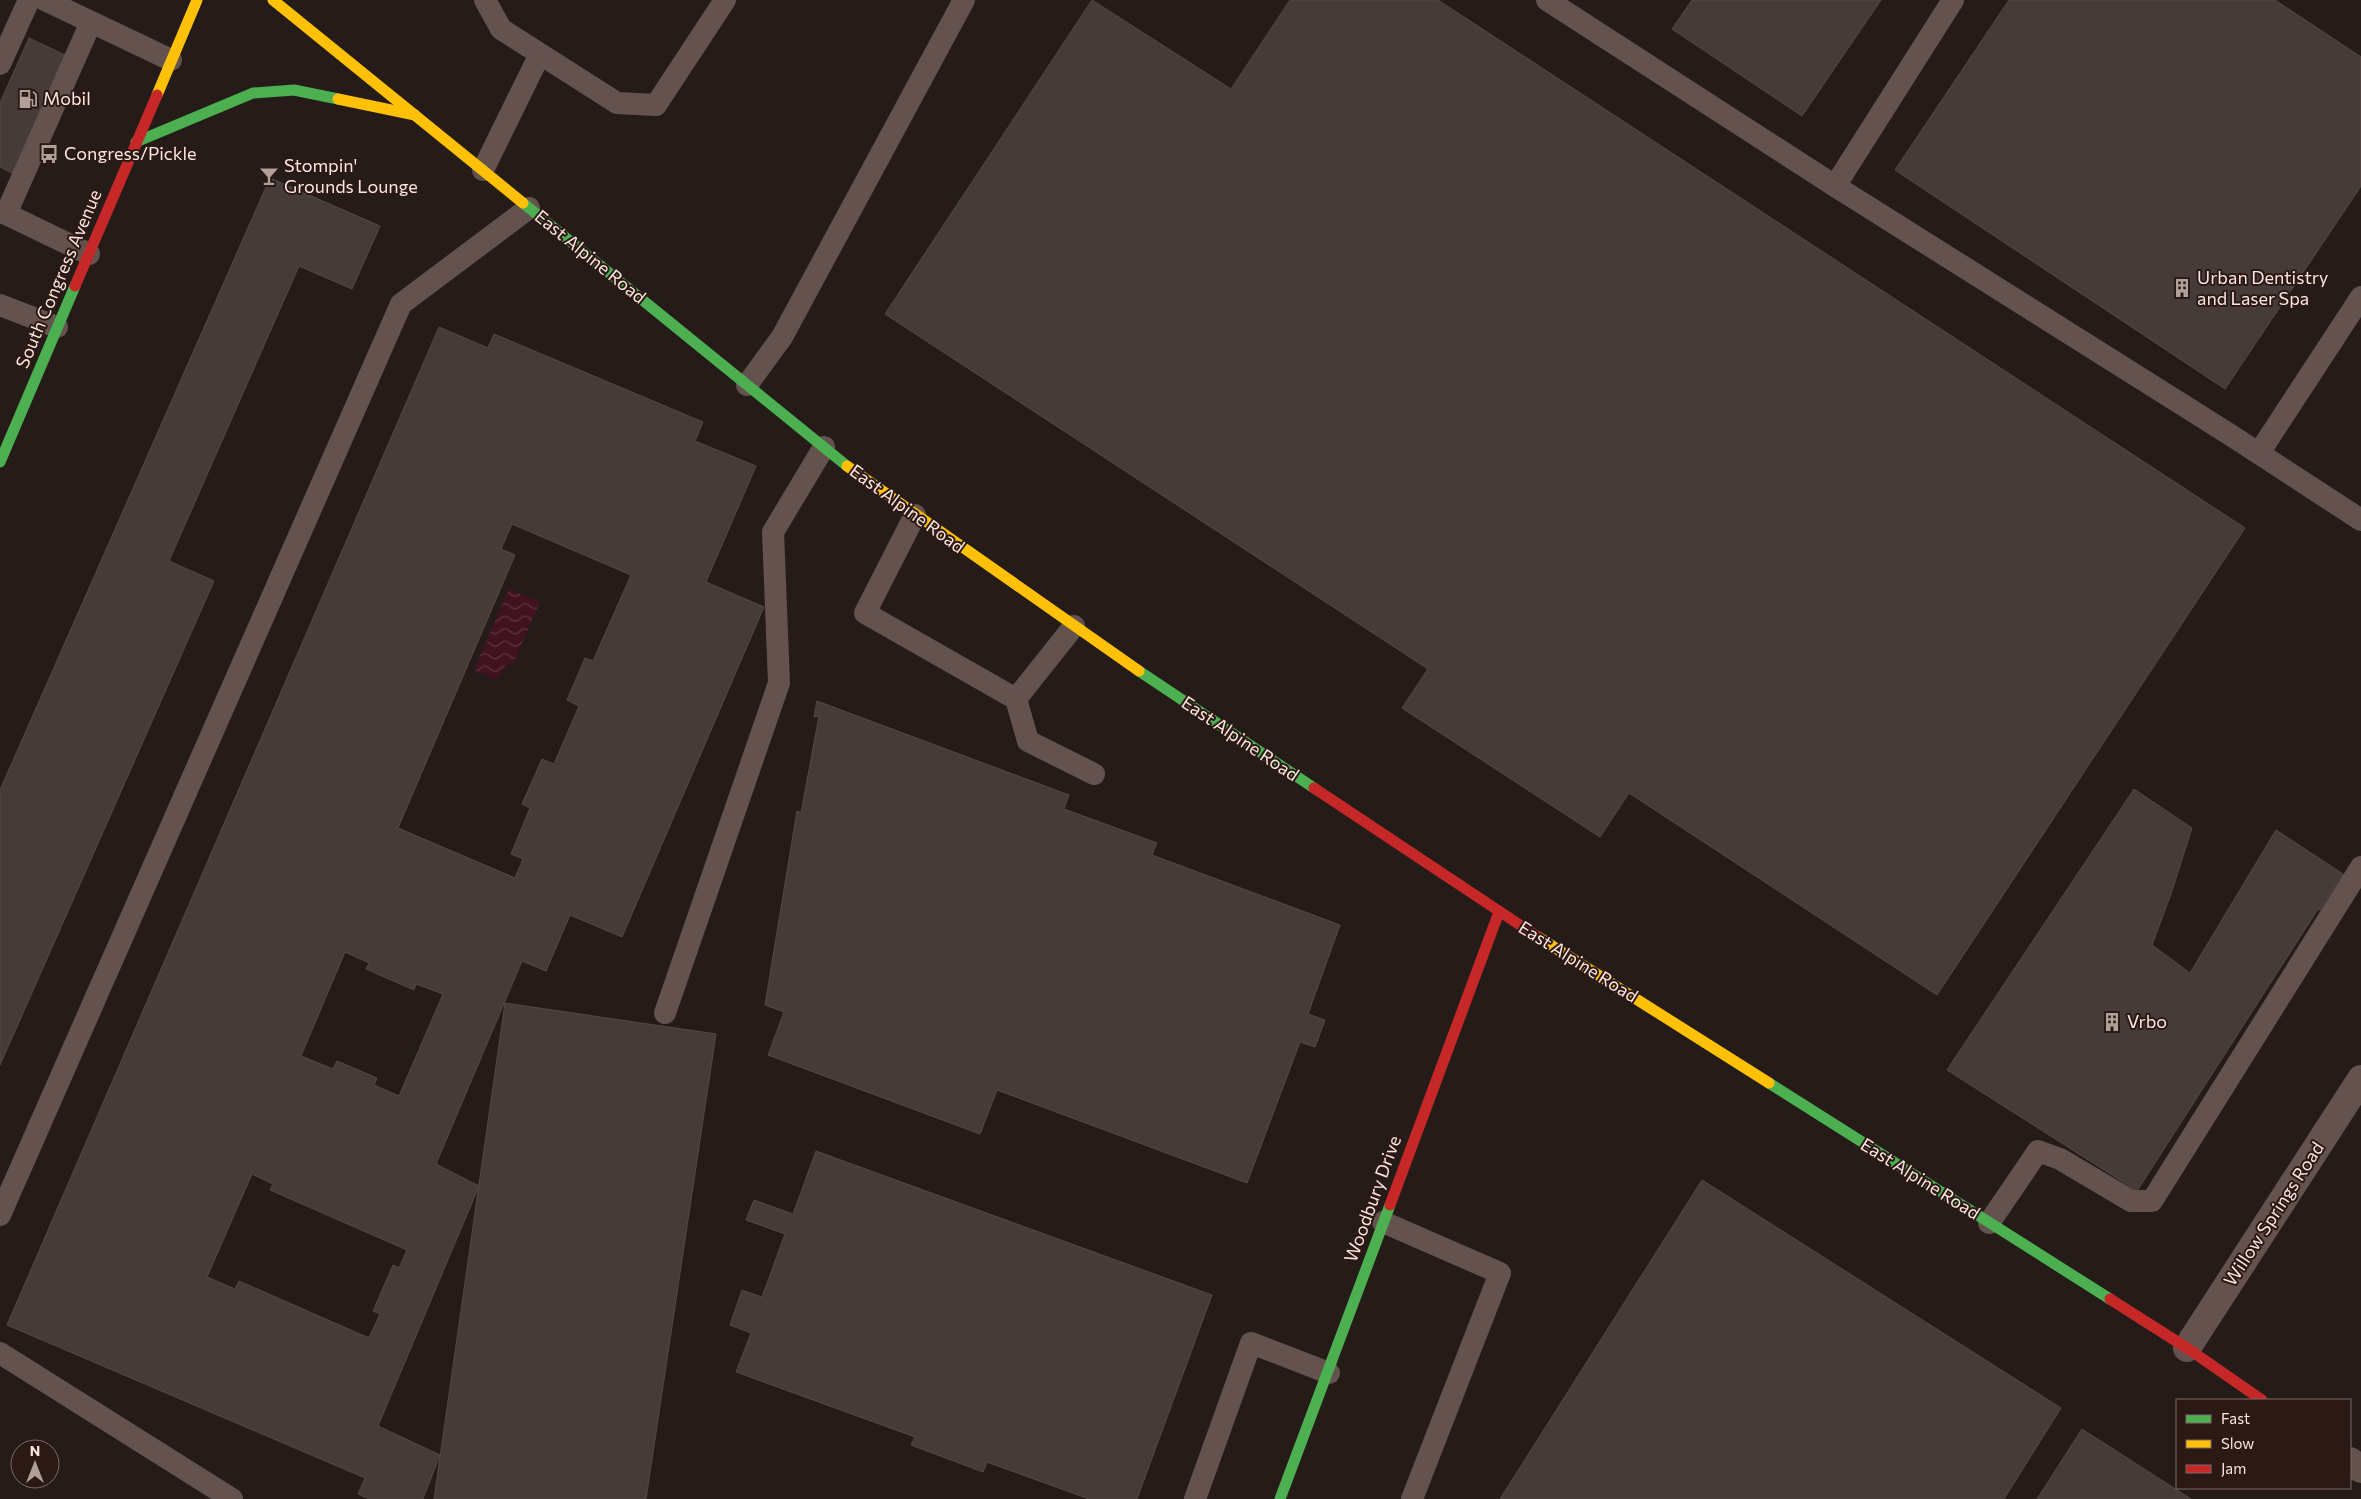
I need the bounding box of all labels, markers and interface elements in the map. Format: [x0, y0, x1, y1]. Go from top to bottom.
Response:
place label: Mobil [43, 87, 91, 109]
fuel station icon: Mobil [17, 88, 39, 110]
place label: Congress/Pickle [64, 142, 197, 164]
bus stop icon: Congress/Pickle [38, 143, 60, 165]
place label: Stompin' Grounds Lounge [284, 154, 418, 197]
bar icon: Stompin' Grounds Lounge [258, 165, 280, 187]
street label: South Congress Avenue [10, 186, 106, 371]
street label: East Alpine Road [531, 205, 651, 308]
place label: Urban Dentistry and Laser Spa [2197, 266, 2328, 309]
building icon: Urban Dentistry and Laser Spa [2171, 277, 2193, 299]
street label: East Alpine Road [846, 459, 969, 557]
street label: East Alpine Road [1178, 691, 1303, 785]
street label: East Alpine Road [1515, 916, 1642, 1007]
place label: Vrbo [2127, 1010, 2167, 1032]
building icon: Vrbo [2101, 1011, 2123, 1033]
street label: Woodbury Drive [1339, 1132, 1405, 1265]
street label: East Alpine Road [1857, 1133, 1984, 1224]
street label: Willow Springs Road [2218, 1137, 2328, 1290]
legend [2176, 1399, 2351, 1489]
text: Fast [2221, 1409, 2250, 1427]
text: Slow [2221, 1434, 2254, 1452]
north arrow [10, 1439, 60, 1489]
text: N [30, 1442, 40, 1459]
text: Jam [2221, 1459, 2246, 1477]

